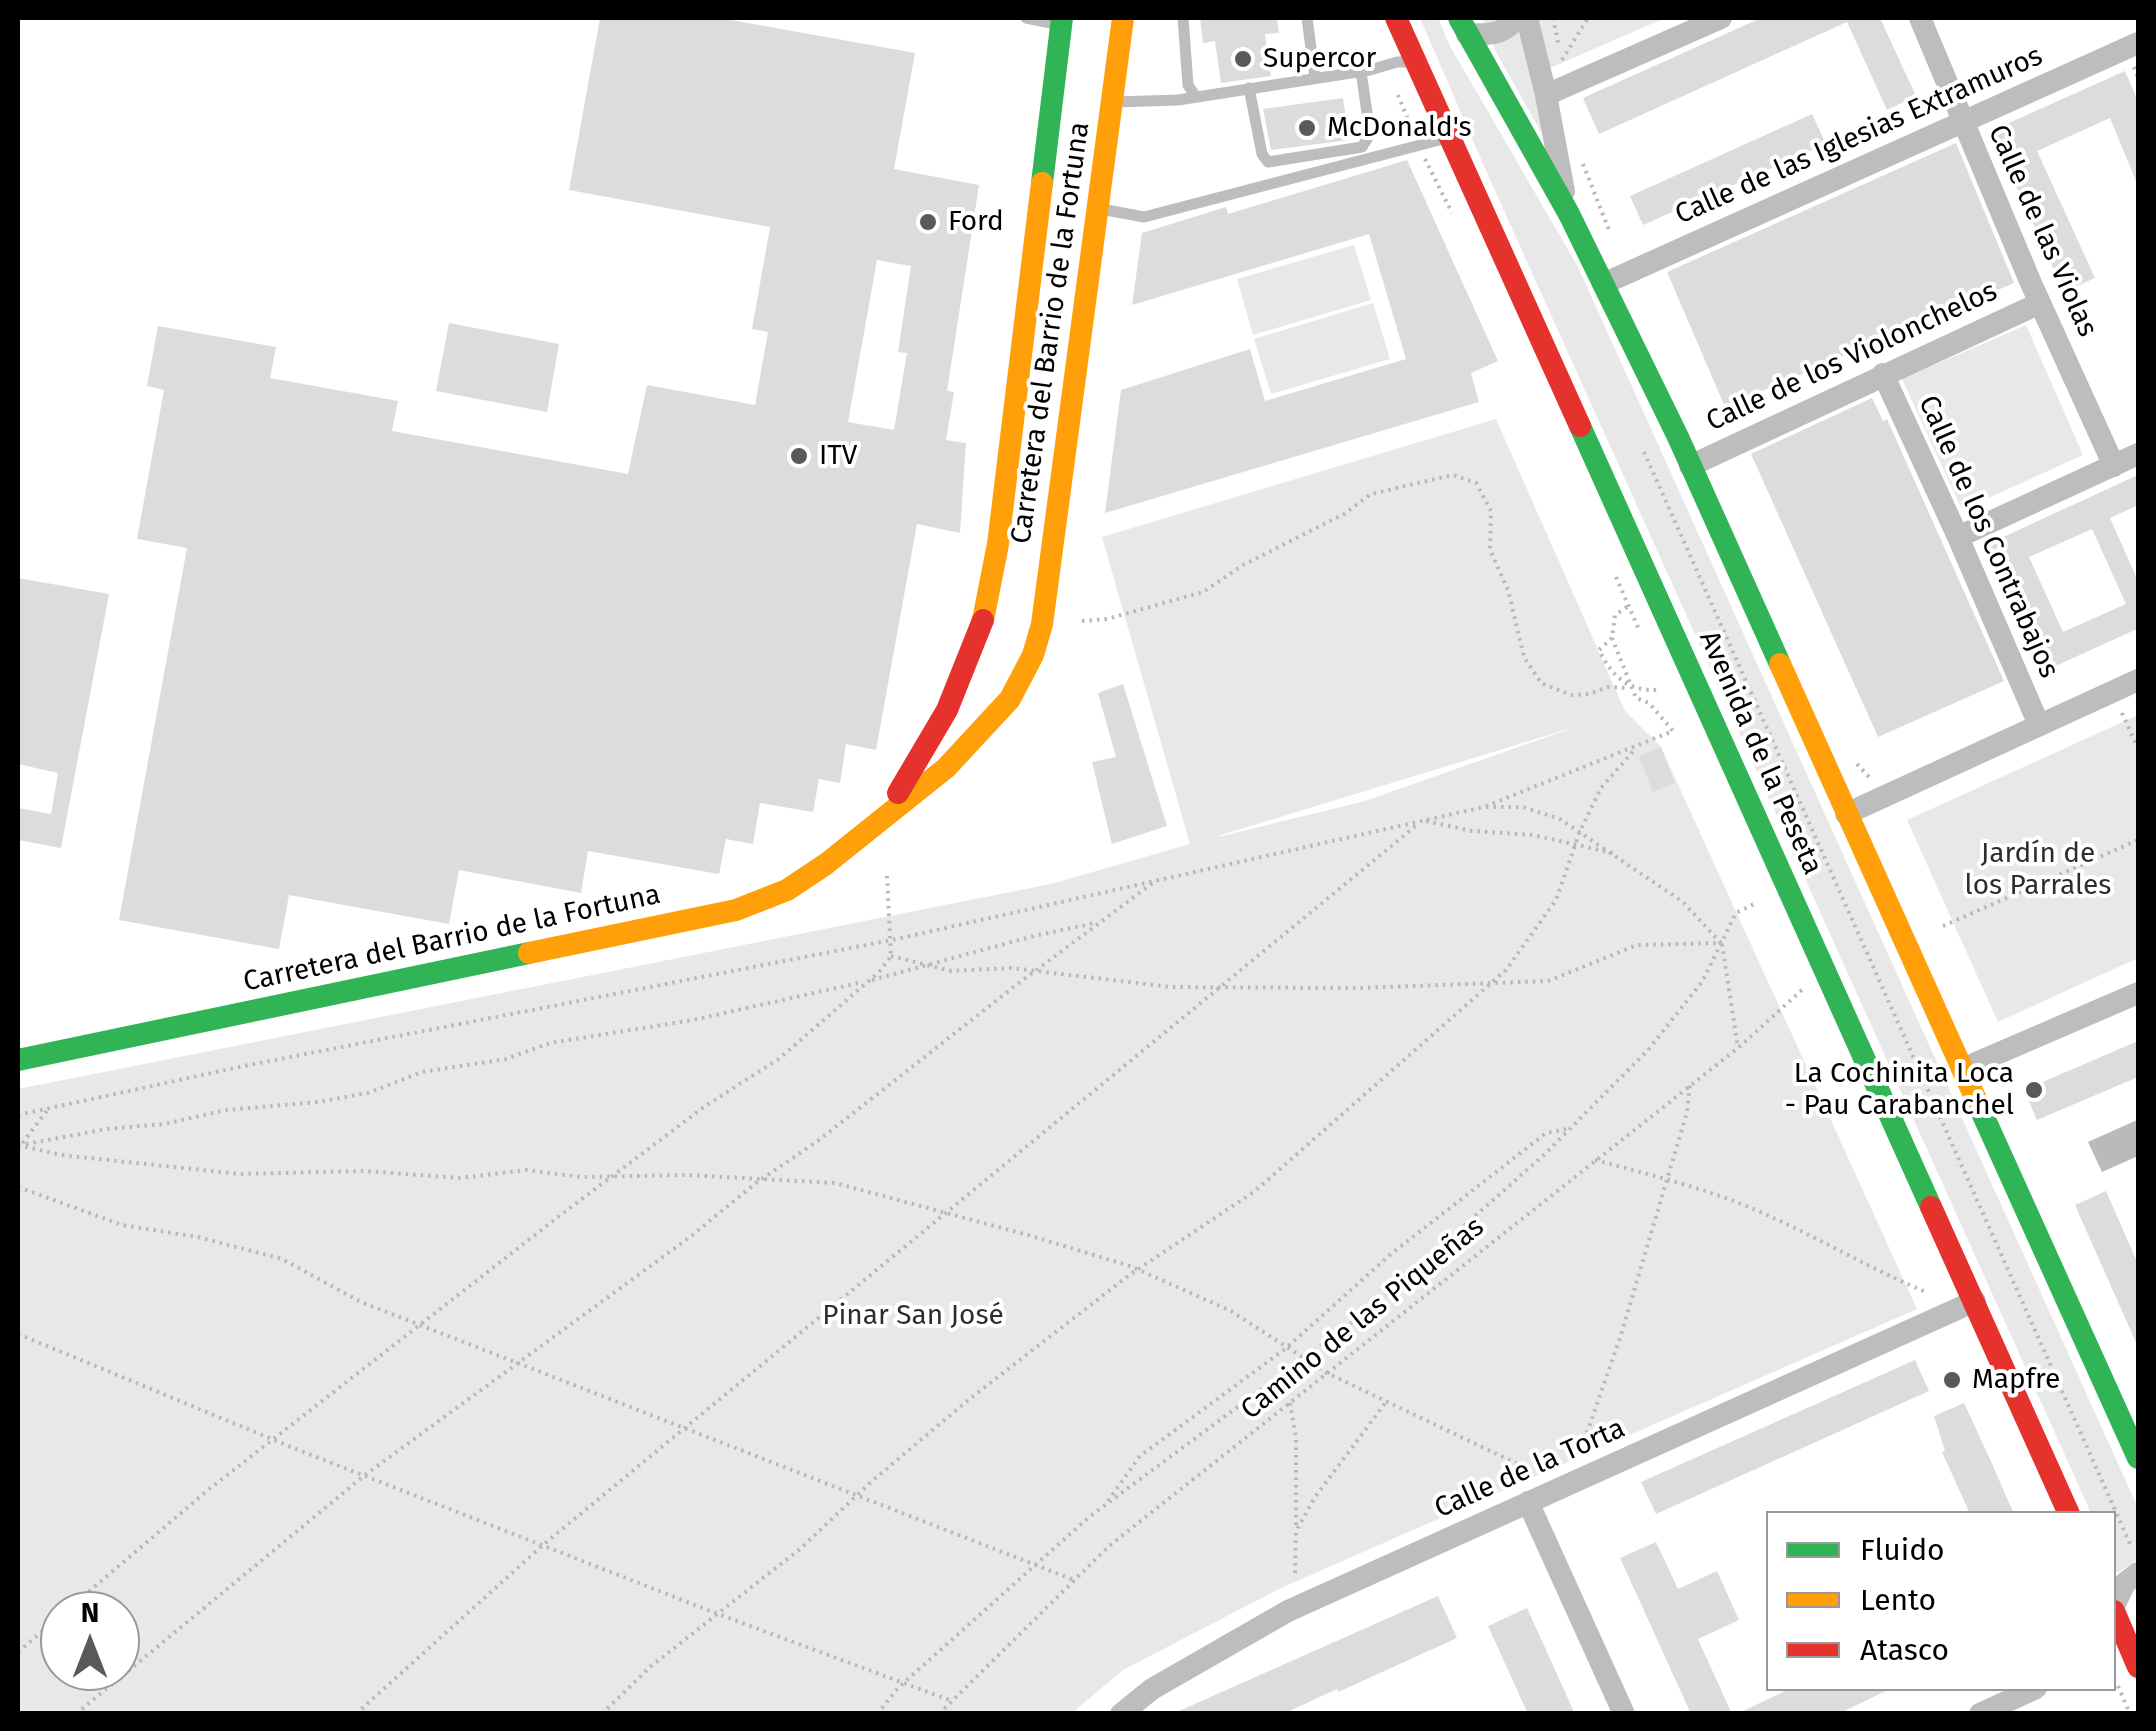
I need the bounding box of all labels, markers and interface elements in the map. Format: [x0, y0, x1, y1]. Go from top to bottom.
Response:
street label: Calle de las Iglesias Extramuros [1670, 40, 2048, 232]
place label: Supercor [1263, 42, 1376, 76]
marker: Supercor [1232, 48, 1254, 70]
place label: McDonald's [1327, 111, 1472, 145]
marker: McDonald's [1296, 117, 1318, 139]
street label: Carretera del Barrio de la Fortuna [1005, 120, 1097, 546]
street label: Calle de las Violas [1980, 120, 2104, 342]
place label: Ford [948, 205, 1004, 239]
marker: Ford [917, 211, 939, 233]
street label: Calle de los Violonchelos [1701, 275, 2003, 439]
street label: Calle de los Contrabajos [1911, 391, 2065, 683]
place label: ITV [819, 439, 857, 473]
marker: ITV [788, 445, 810, 467]
street label: Avenida de la Peseta [1691, 626, 1829, 880]
park label: Jardín de los Parrales [1965, 837, 2111, 903]
street label: Carretera del Barrio de la Fortuna [240, 878, 664, 1000]
place label: La Cochinita Loca - Pau Carabanchel [1785, 1057, 2014, 1123]
marker: La Cochinita Loca - Pau Carabanchel [2023, 1079, 2045, 1101]
street label: Camino de las Piqueñas [1235, 1211, 1491, 1427]
park label: Pinar San José [822, 1299, 1004, 1333]
place label: Mapfre [1972, 1363, 2060, 1397]
marker: Mapfre [1941, 1369, 1963, 1391]
street label: Calle de la Torta [1430, 1412, 1630, 1526]
legend [1766, 1511, 2116, 1691]
text: Fluido [1860, 1532, 1945, 1568]
text: Lento [1860, 1582, 1936, 1618]
north arrow [40, 1591, 140, 1691]
text: N [81, 1596, 99, 1629]
text: Atasco [1860, 1632, 1949, 1668]

